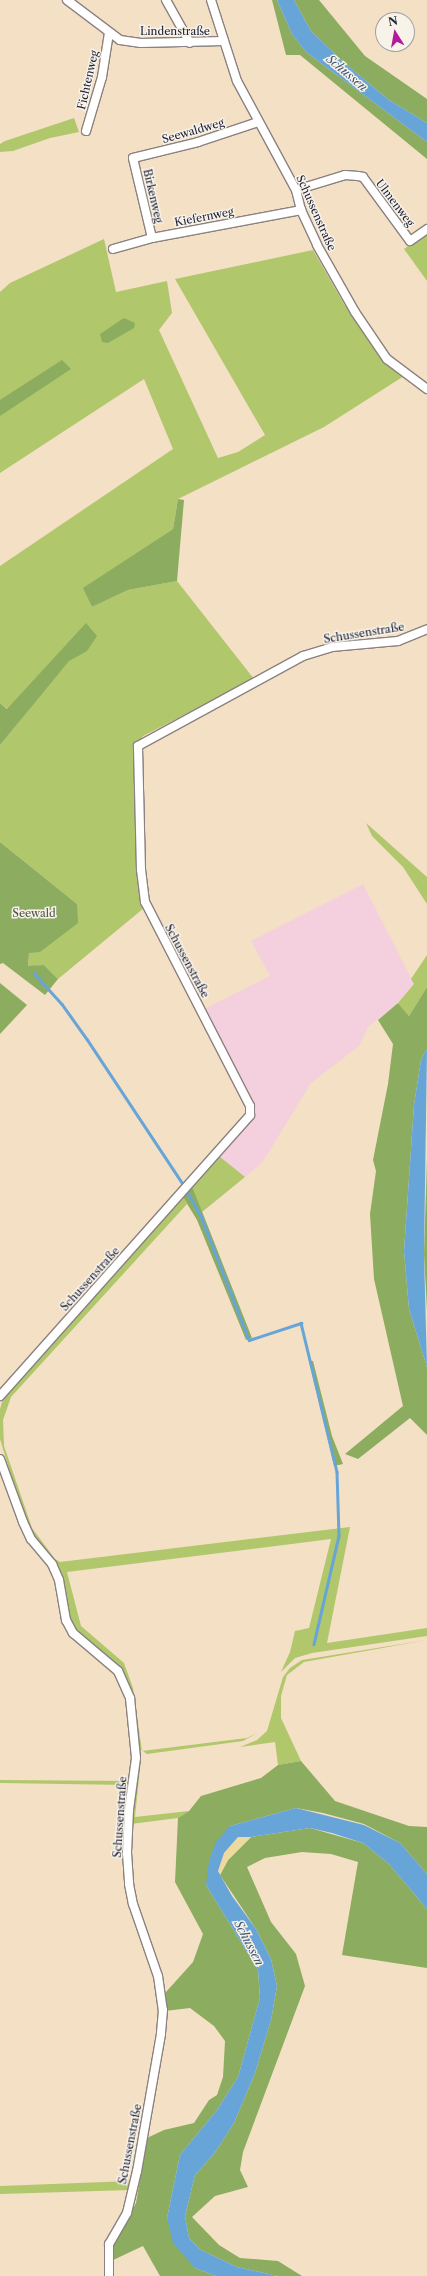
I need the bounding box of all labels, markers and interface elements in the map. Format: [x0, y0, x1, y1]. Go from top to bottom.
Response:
north arrow [375, 12, 415, 52]
text: N [387, 13, 399, 29]
street label: Lindenstraße [140, 24, 210, 38]
street label: Fichtenweg [75, 49, 101, 111]
water label: Schussen [324, 52, 370, 94]
street label: Seewaldweg [160, 116, 226, 146]
street label: Birkenweg [140, 168, 166, 224]
street label: Schussenstraße [293, 173, 339, 253]
street label: Ulmenweg [373, 177, 417, 229]
street label: Kiefernweg [173, 205, 235, 229]
street label: Schussenstraße [323, 620, 405, 646]
park label: Seewald [12, 906, 56, 920]
street label: Schussenstraße [162, 922, 212, 1000]
street label: Schussenstraße [58, 1244, 122, 1314]
street label: Schussenstraße [111, 1776, 129, 1858]
water label: Schussen [231, 1918, 267, 1968]
street label: Schussenstraße [116, 2103, 144, 2185]

